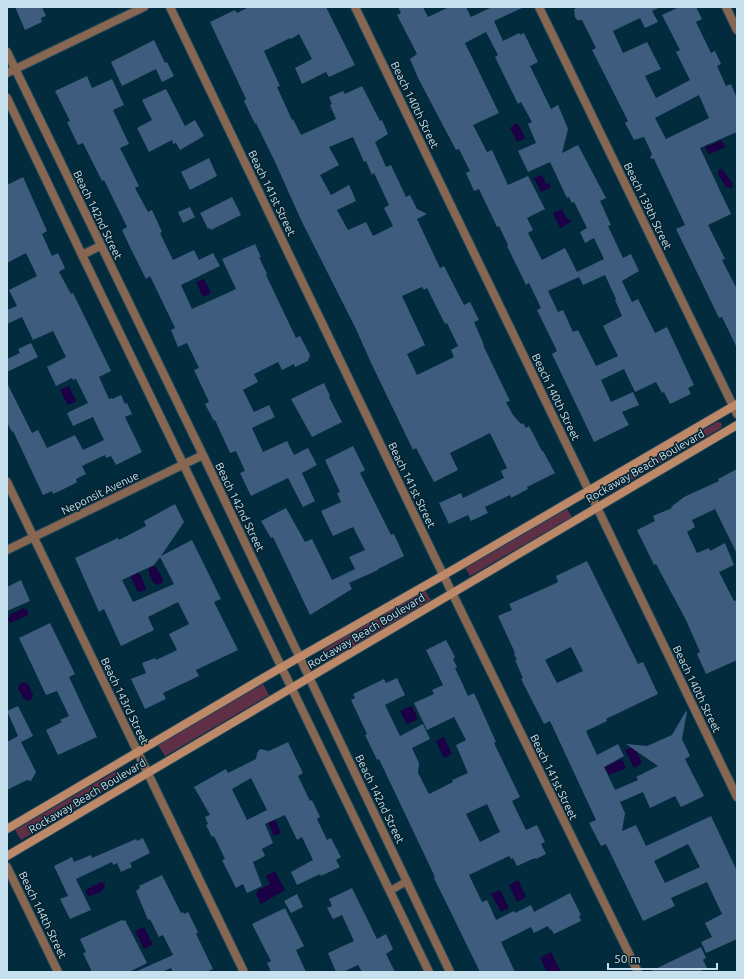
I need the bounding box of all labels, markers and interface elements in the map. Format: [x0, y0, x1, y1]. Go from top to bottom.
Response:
street label: Beach 140th Street [389, 60, 442, 151]
street label: Beach 141st Street [246, 148, 298, 238]
street label: Beach 139th Street [622, 161, 675, 252]
street label: Beach 142nd Street [71, 169, 125, 262]
street label: Beach 140th Street [530, 352, 583, 443]
street label: Rockaway Beach Boulevard [584, 427, 706, 505]
street label: Beach 141st Street [386, 440, 438, 530]
street label: Beach 142nd Street [213, 461, 267, 554]
street label: Neponsit Avenue [59, 469, 141, 517]
street label: Rockaway Beach Boulevard [305, 591, 427, 671]
street label: Beach 140th Street [671, 644, 724, 735]
street label: Beach 143rd Street [99, 656, 152, 747]
street label: Beach 141st Street [528, 732, 580, 822]
street label: Beach 142nd Street [353, 753, 407, 846]
street label: Rockaway Beach Boulevard [26, 756, 148, 836]
street label: Beach 144th Street [17, 870, 70, 961]
scale bar [608, 945, 717, 971]
text: 50 m [614, 952, 641, 965]

